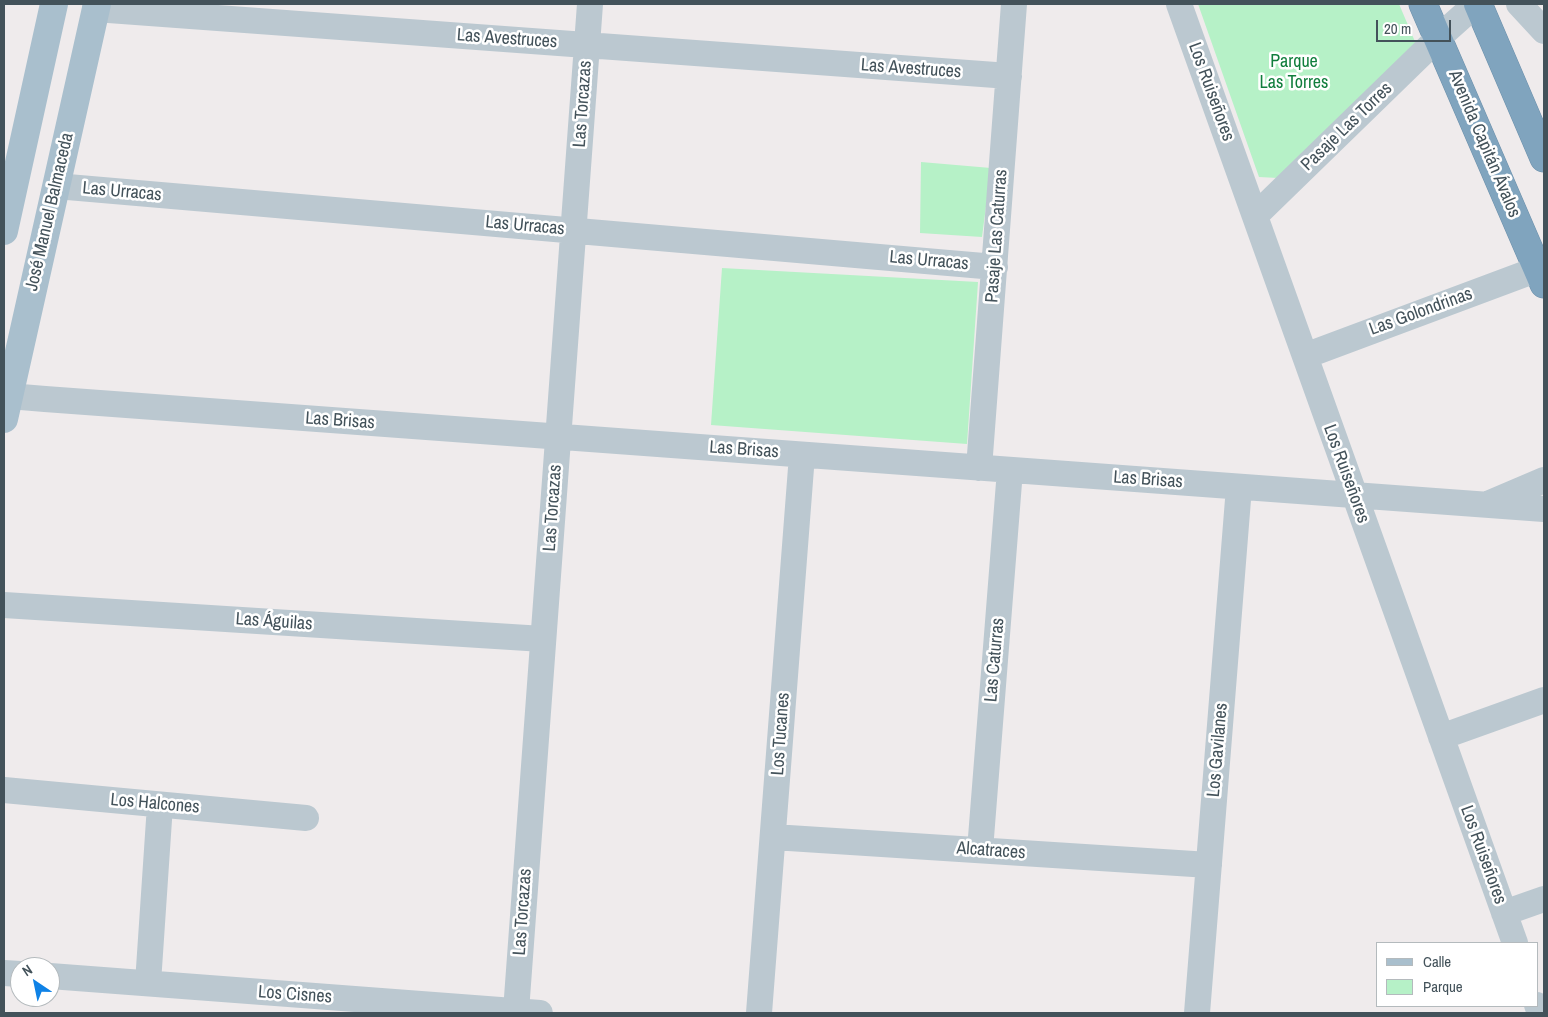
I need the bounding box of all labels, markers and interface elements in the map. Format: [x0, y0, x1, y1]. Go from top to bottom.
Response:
scale bar [1378, 10, 1453, 42]
text: 20 m [1384, 18, 1411, 39]
street label: Las Avestruces [456, 25, 558, 53]
street label: Los Ruiseñores [1183, 40, 1239, 144]
park label: Parque Las Torres [1260, 51, 1328, 94]
street label: Las Avestruces [860, 55, 962, 83]
street label: Las Torcazas [569, 60, 597, 148]
street label: Avenida Capitán Ávalos [1443, 67, 1525, 221]
street label: Pasaje Las Torres [1297, 78, 1397, 176]
street label: José Manuel Balmaceda [21, 131, 79, 293]
street label: Pasaje Las Caturras [982, 169, 1012, 303]
street label: Las Urracas [81, 178, 163, 206]
street label: Las Urracas [484, 212, 566, 240]
street label: Las Urracas [888, 247, 970, 275]
street label: Las Golondrinas [1366, 283, 1476, 341]
street label: Las Brisas [304, 408, 376, 434]
street label: Los Ruiseñores [1318, 422, 1374, 526]
street label: Las Brisas [708, 437, 780, 463]
street label: Las Torcazas [539, 464, 567, 552]
street label: Las Brisas [1112, 467, 1184, 493]
street label: Las Águilas [235, 609, 313, 635]
street label: Las Caturras [981, 617, 1009, 703]
street label: Los Tucanes [767, 692, 795, 776]
street label: Los Gavilanes [1203, 702, 1233, 798]
street label: Los Halcones [110, 789, 200, 819]
street label: Los Ruiseñores [1455, 803, 1511, 907]
street label: Alcatraces [956, 838, 1026, 864]
street label: Las Torcazas [509, 868, 537, 956]
legend [1376, 942, 1538, 1007]
text: Calle [1423, 951, 1451, 972]
north arrow [10, 957, 60, 1007]
text: N [19, 961, 36, 980]
text: Parque [1423, 976, 1463, 997]
street label: Los Cisnes [257, 982, 333, 1008]

